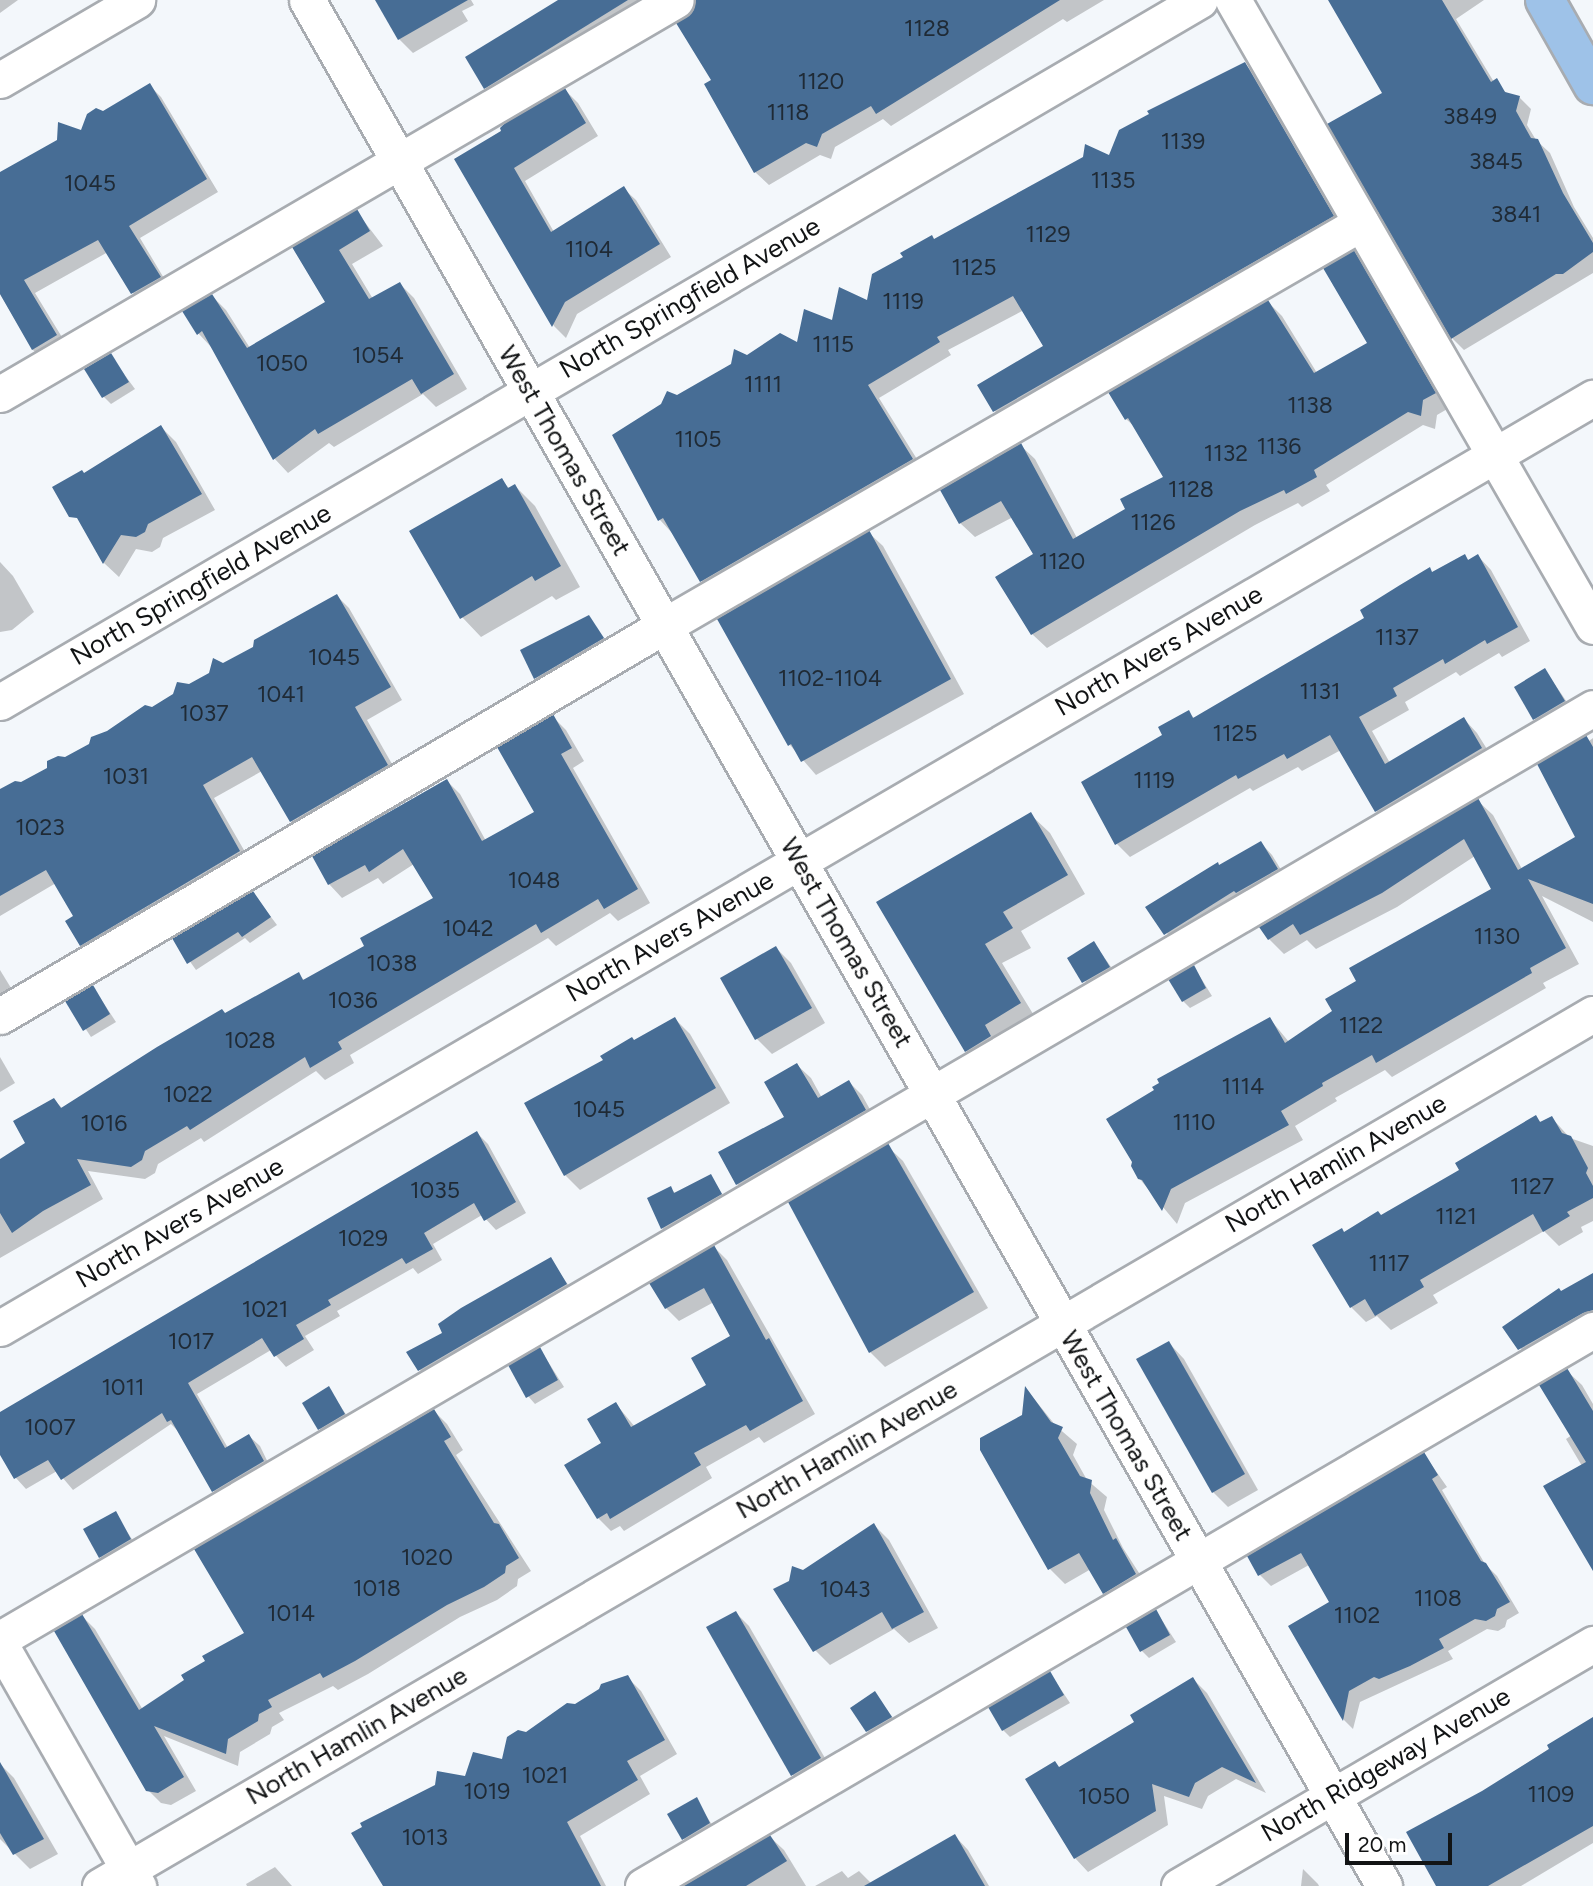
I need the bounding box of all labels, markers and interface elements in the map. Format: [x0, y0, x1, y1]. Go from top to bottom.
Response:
house number: 1128 [904, 14, 950, 42]
house number: 1120 [798, 67, 844, 95]
house number: 1118 [767, 98, 809, 126]
house number: 3849 [1443, 102, 1497, 130]
house number: 1139 [1161, 127, 1205, 155]
house number: 3845 [1469, 147, 1523, 175]
house number: 1135 [1091, 166, 1135, 194]
house number: 1045 [64, 169, 116, 197]
house number: 3841 [1491, 200, 1541, 228]
street label: North Springfield Avenue [554, 211, 826, 385]
house number: 1129 [1026, 220, 1070, 248]
house number: 1104 [565, 235, 613, 263]
house number: 1125 [951, 253, 997, 281]
house number: 1119 [882, 287, 924, 315]
house number: 1115 [812, 330, 854, 358]
house number: 1054 [352, 341, 404, 369]
street label: West Thomas Street [491, 341, 637, 561]
house number: 1050 [256, 349, 308, 377]
house number: 1111 [744, 370, 782, 398]
house number: 1138 [1287, 391, 1333, 419]
house number: 1105 [675, 425, 721, 453]
house number: 1136 [1257, 432, 1301, 460]
house number: 1132 [1204, 439, 1248, 467]
house number: 1128 [1168, 475, 1214, 503]
street label: North Springfield Avenue [65, 498, 337, 672]
house number: 1126 [1131, 508, 1175, 536]
house number: 1120 [1039, 547, 1085, 575]
street label: North Avers Avenue [1050, 579, 1268, 723]
house number: 1137 [1375, 623, 1419, 651]
house number: 1045 [308, 643, 360, 671]
house number: 1102-1104 [778, 664, 882, 692]
house number: 1131 [1299, 677, 1341, 705]
house number: 1041 [257, 680, 305, 708]
house number: 1037 [179, 699, 229, 727]
house number: 1125 [1212, 719, 1258, 747]
house number: 1031 [103, 762, 149, 790]
house number: 1119 [1133, 766, 1175, 794]
house number: 1023 [15, 813, 65, 841]
street label: West Thomas Street [773, 833, 919, 1053]
street label: North Avers Avenue [561, 865, 779, 1009]
house number: 1048 [508, 866, 560, 894]
house number: 1042 [442, 914, 494, 942]
house number: 1130 [1474, 922, 1520, 950]
house number: 1038 [367, 949, 417, 977]
house number: 1036 [328, 986, 378, 1014]
house number: 1122 [1339, 1011, 1383, 1039]
house number: 1028 [224, 1026, 276, 1054]
house number: 1114 [1222, 1072, 1264, 1100]
house number: 1022 [163, 1080, 213, 1108]
street label: North Hamlin Avenue [1220, 1088, 1452, 1240]
house number: 1045 [573, 1095, 625, 1123]
house number: 1110 [1172, 1108, 1216, 1136]
house number: 1016 [81, 1109, 127, 1137]
street label: North Avers Avenue [71, 1151, 289, 1295]
house number: 1127 [1510, 1172, 1554, 1200]
house number: 1035 [410, 1176, 460, 1204]
house number: 1121 [1435, 1202, 1477, 1230]
house number: 1029 [338, 1224, 388, 1252]
house number: 1117 [1369, 1249, 1409, 1277]
house number: 1021 [242, 1295, 288, 1323]
street label: West Thomas Street [1053, 1326, 1199, 1546]
house number: 1017 [168, 1327, 214, 1355]
house number: 1011 [101, 1373, 145, 1401]
street label: North Hamlin Avenue [731, 1374, 963, 1526]
house number: 1007 [24, 1413, 76, 1441]
house number: 1020 [401, 1543, 453, 1571]
house number: 1018 [353, 1574, 401, 1602]
house number: 1043 [819, 1575, 871, 1603]
house number: 1108 [1414, 1584, 1462, 1612]
house number: 1014 [267, 1599, 315, 1627]
house number: 1102 [1334, 1601, 1380, 1629]
street label: North Hamlin Avenue [241, 1660, 473, 1812]
street label: North Ridgeway Avenue [1256, 1681, 1516, 1849]
house number: 1021 [522, 1761, 568, 1789]
house number: 1019 [464, 1777, 510, 1805]
house number: 1109 [1528, 1780, 1574, 1808]
house number: 1050 [1078, 1782, 1130, 1810]
scale bar [1348, 1820, 1455, 1864]
house number: 1013 [402, 1823, 448, 1851]
text: 20 m [1358, 1832, 1406, 1857]

